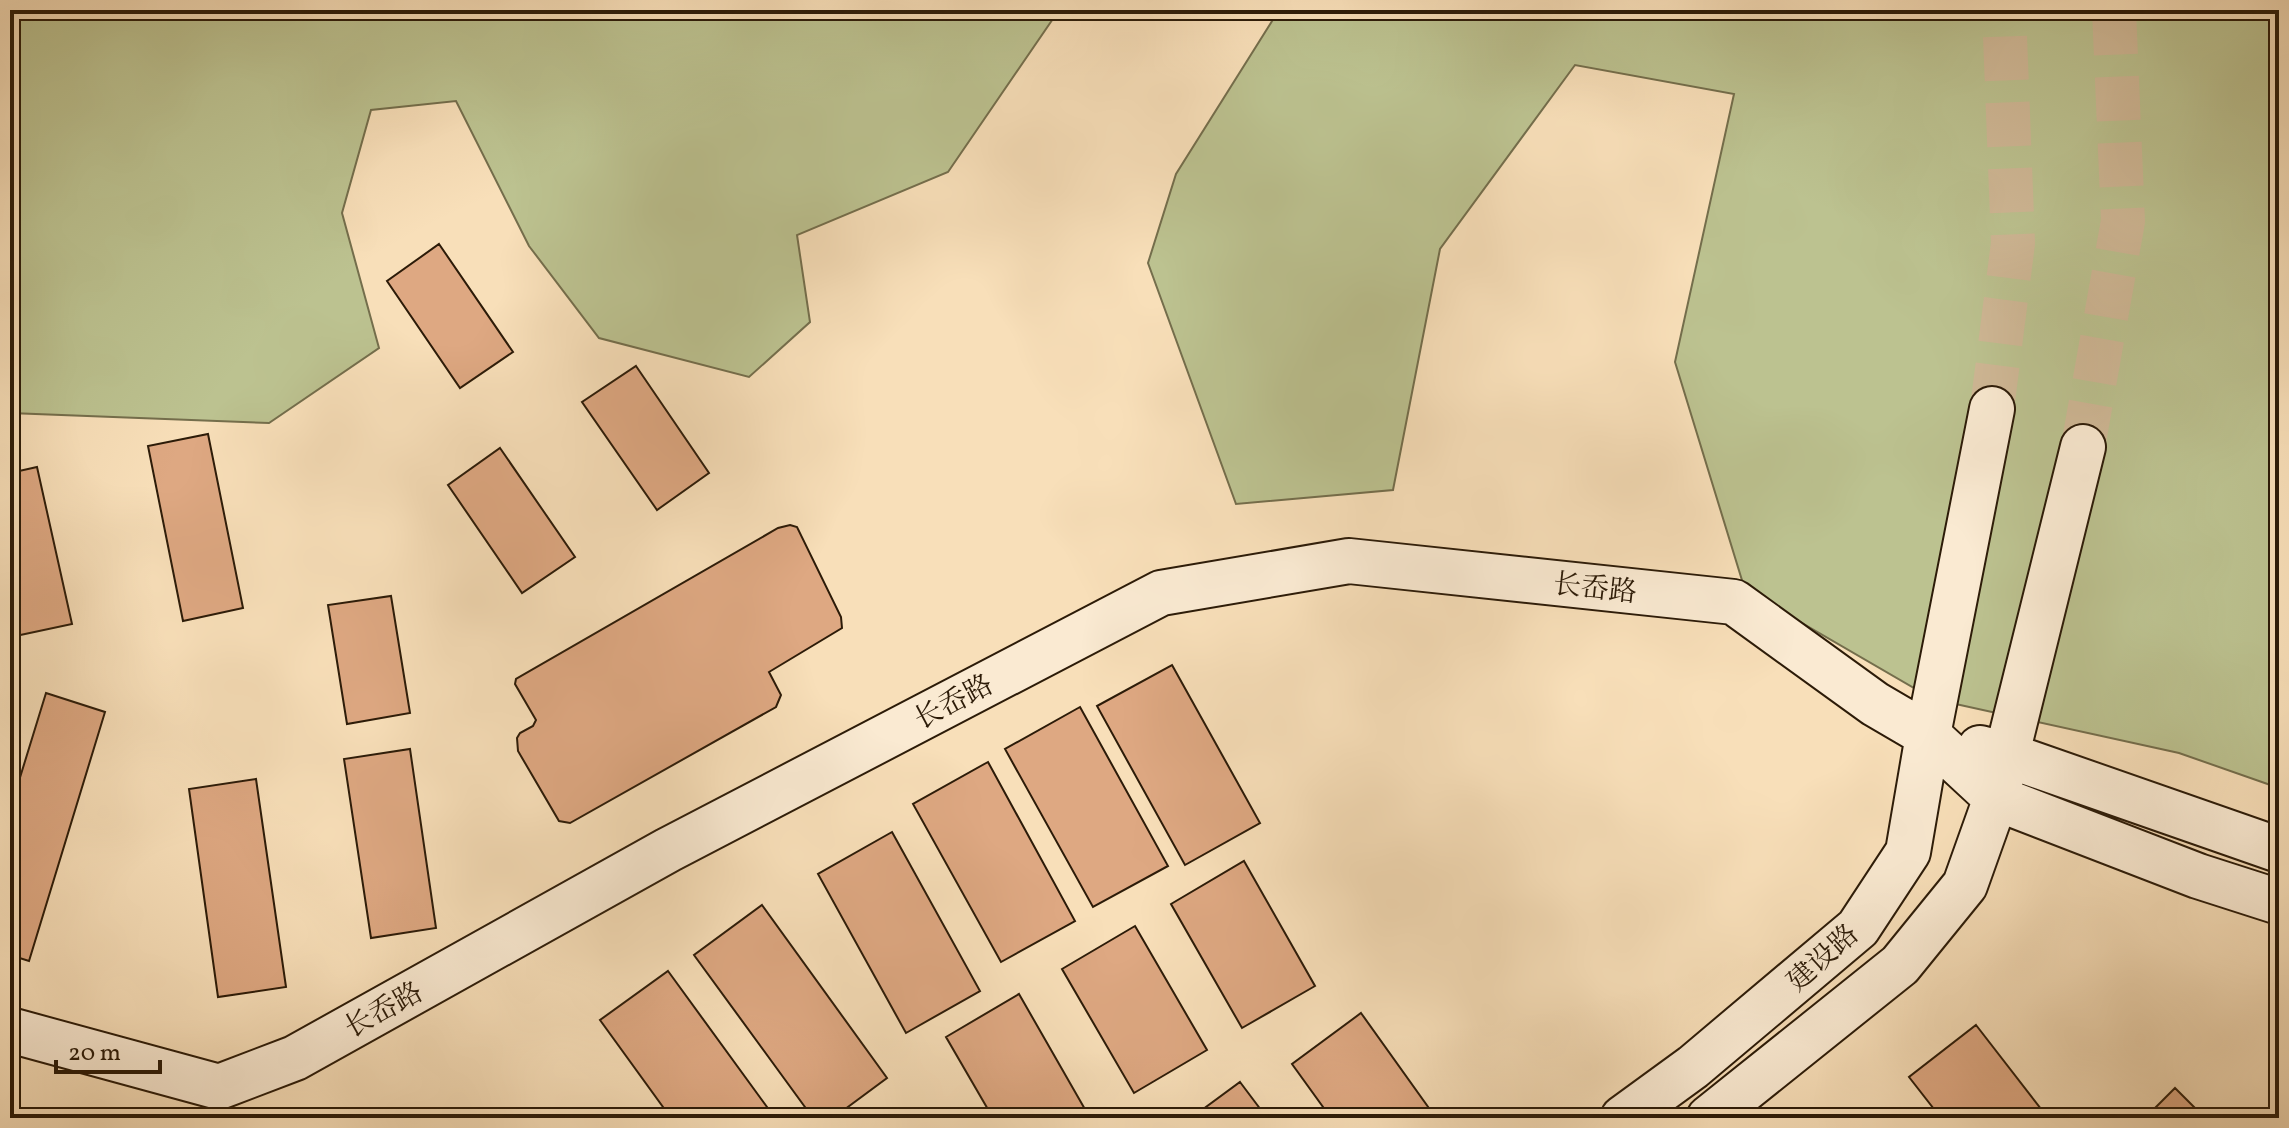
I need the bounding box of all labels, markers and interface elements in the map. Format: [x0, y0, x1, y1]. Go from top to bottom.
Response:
street label: 长岙路 [1551, 566, 1639, 613]
street label: 长岙路 [908, 666, 1000, 740]
street label: 建设路 [1779, 916, 1868, 1001]
street label: 长岙路 [338, 974, 430, 1049]
scale bar [56, 1024, 160, 1074]
text: 20 m [68, 1037, 121, 1071]

